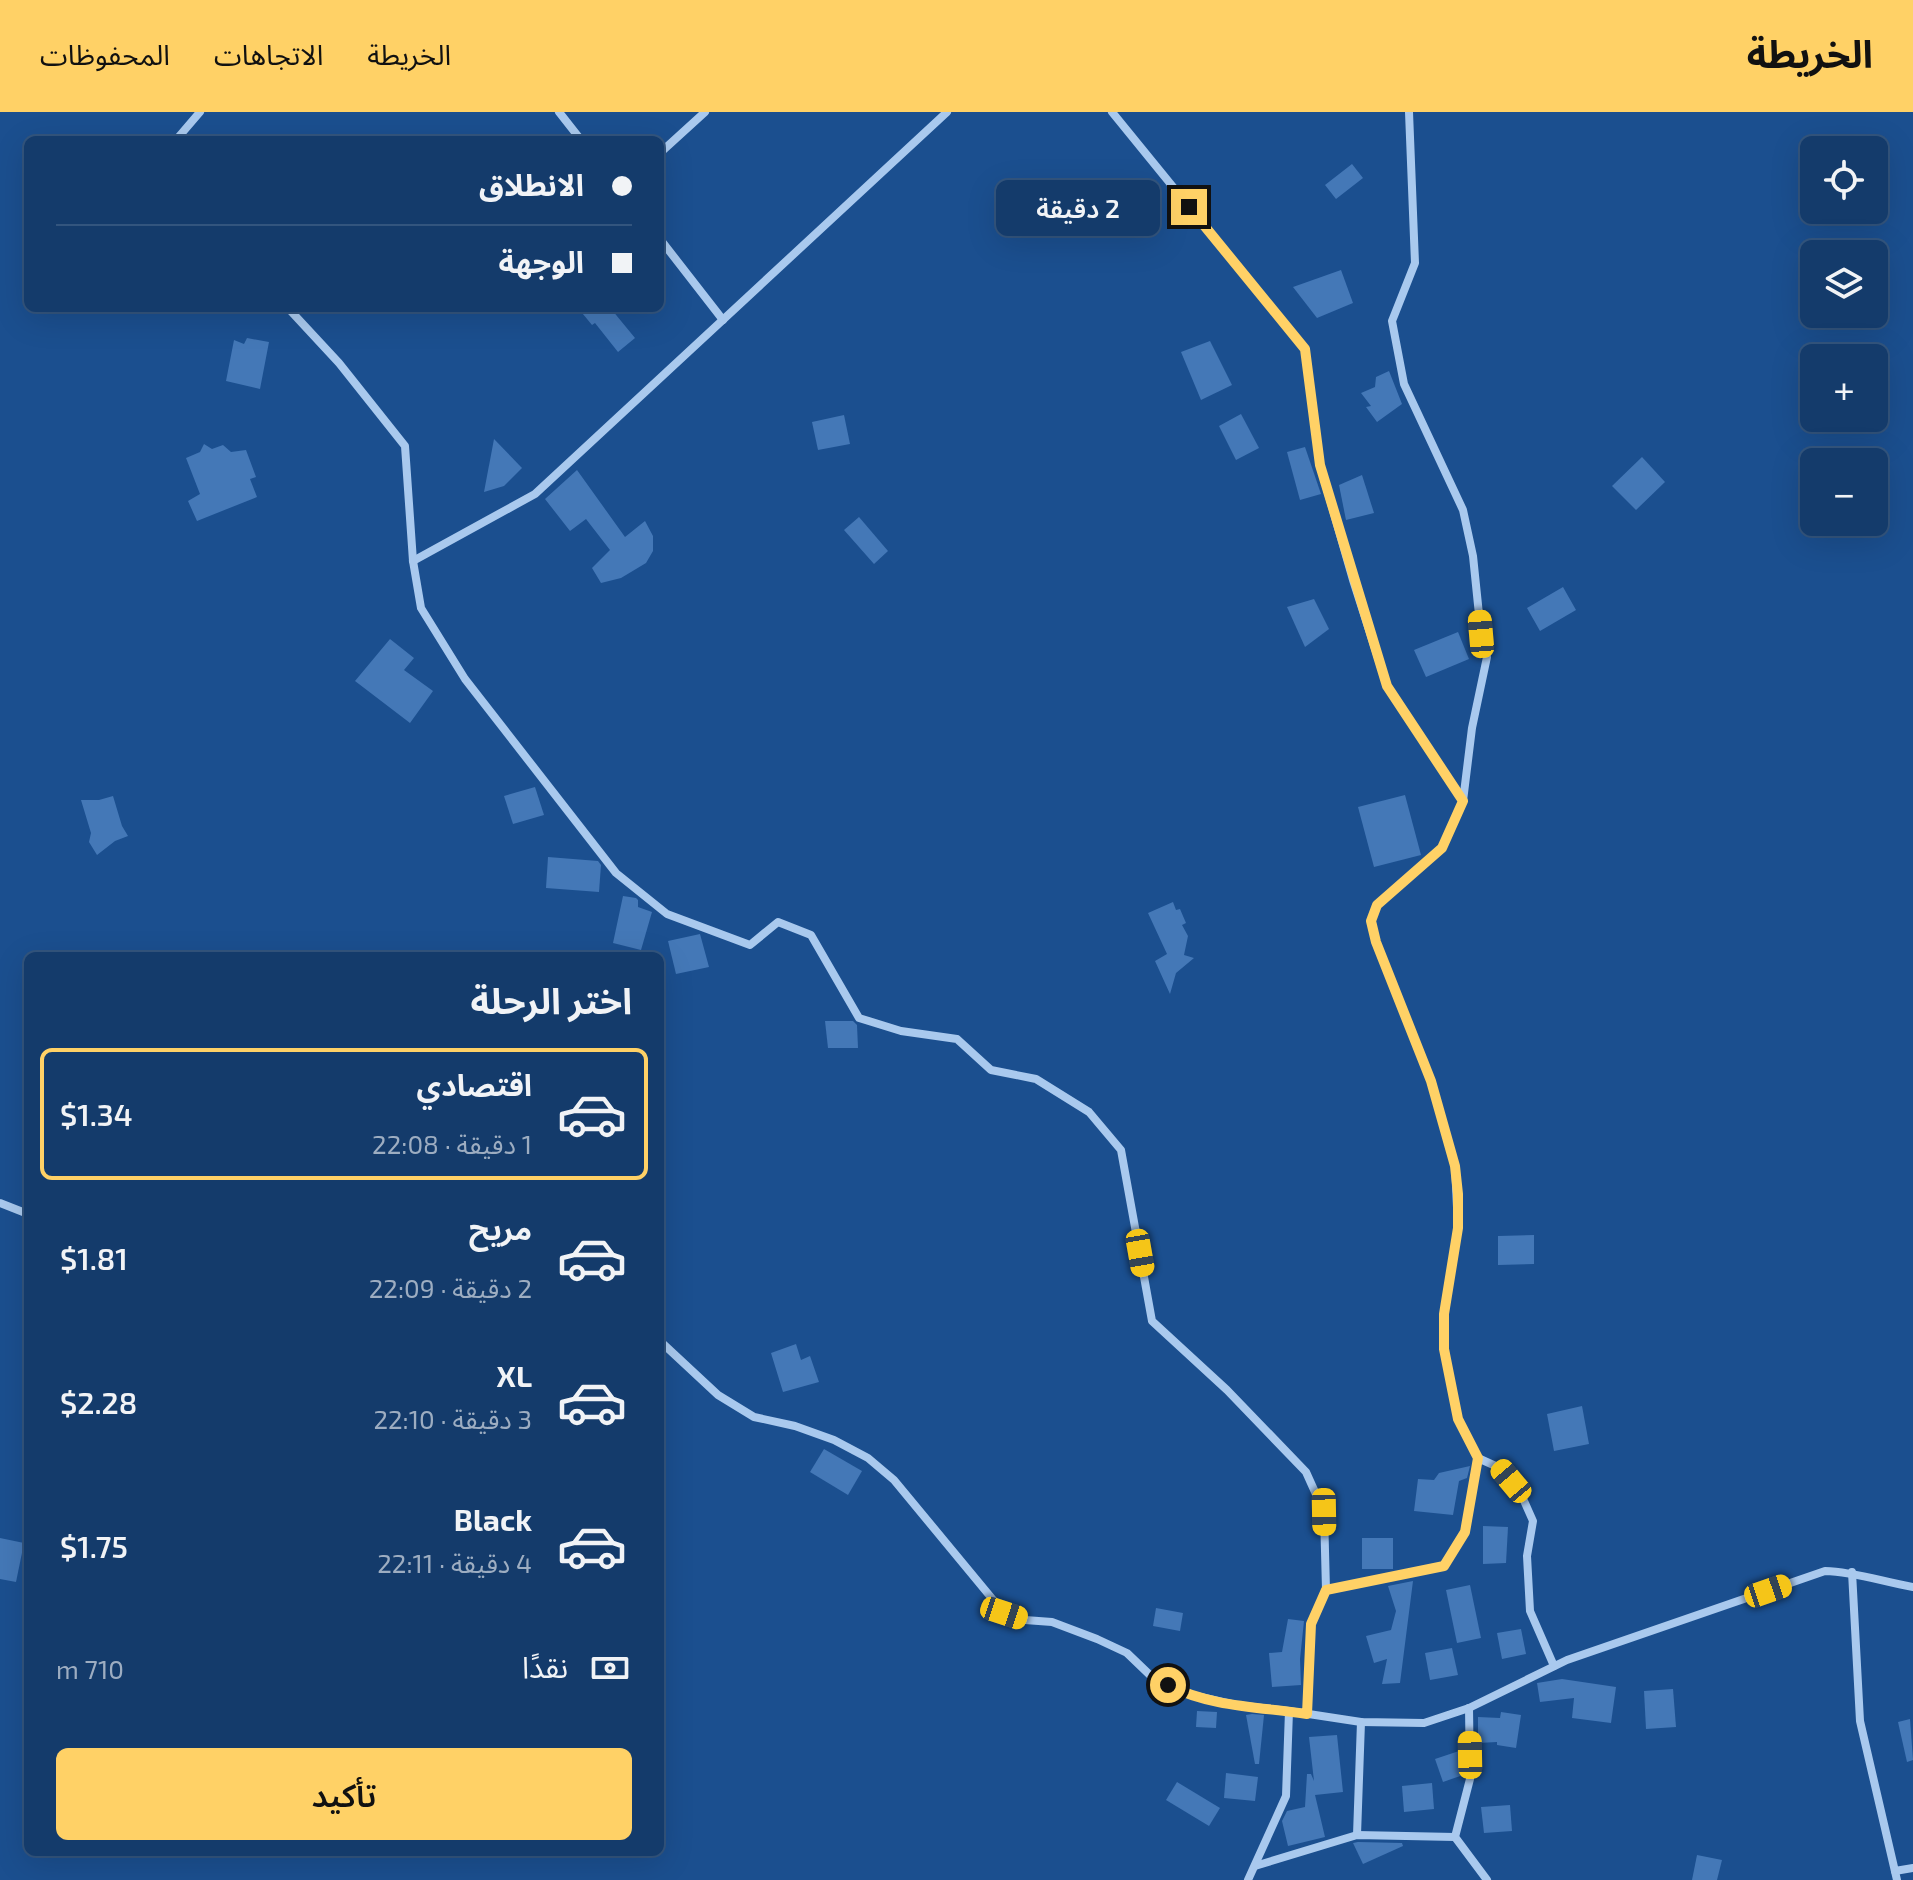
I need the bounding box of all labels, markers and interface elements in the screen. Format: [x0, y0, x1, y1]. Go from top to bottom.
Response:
text: الخريطة [1747, 30, 1873, 76]
text: المحفوظات [40, 37, 170, 71]
text: الاتجاهات [214, 37, 323, 71]
text: الخريطة [367, 37, 451, 71]
map controls [1800, 136, 1888, 536]
button: locate [1800, 136, 1888, 224]
text: الانطلاق [479, 166, 584, 202]
callout: 2 دقيقة [997, 179, 1161, 235]
route end [1171, 189, 1207, 225]
text: 2 دقيقة [1036, 192, 1120, 223]
button: layers [1800, 240, 1888, 328]
text: الوجهة [499, 243, 584, 279]
button: + [1800, 344, 1888, 432]
button: − [1800, 448, 1888, 536]
car [1467, 609, 1495, 659]
text: اختر الرحلة [471, 978, 632, 1021]
text: اقتصادي [417, 1066, 532, 1102]
icon: car [556, 1078, 628, 1150]
text: $1.34 [60, 1096, 133, 1132]
text: 1 دقيقة · 22:08 [372, 1128, 532, 1159]
text: مريح [469, 1210, 532, 1246]
icon: car [556, 1222, 628, 1294]
car [1124, 1227, 1156, 1279]
text: $1.81 [60, 1240, 128, 1276]
text: 2 دقيقة · 22:09 [369, 1272, 532, 1303]
text: XL [497, 1357, 532, 1393]
icon: car [556, 1366, 628, 1438]
text: $2.28 [60, 1384, 137, 1420]
text: 3 دقيقة · 22:10 [373, 1403, 532, 1434]
car [1486, 1455, 1536, 1507]
car [1312, 1488, 1336, 1536]
text: Black [454, 1501, 532, 1537]
icon: car [556, 1510, 628, 1582]
text: $1.75 [60, 1528, 128, 1564]
text: 4 دقيقة · 22:11 [377, 1547, 532, 1578]
car [1741, 1572, 1795, 1610]
car [977, 1594, 1031, 1632]
icon: cash [588, 1646, 632, 1690]
text: نقدًا [522, 1648, 568, 1684]
text: 710 m [56, 1653, 124, 1684]
route start [1150, 1667, 1186, 1703]
car [1458, 1731, 1482, 1779]
button: تأكيد [56, 1748, 632, 1840]

